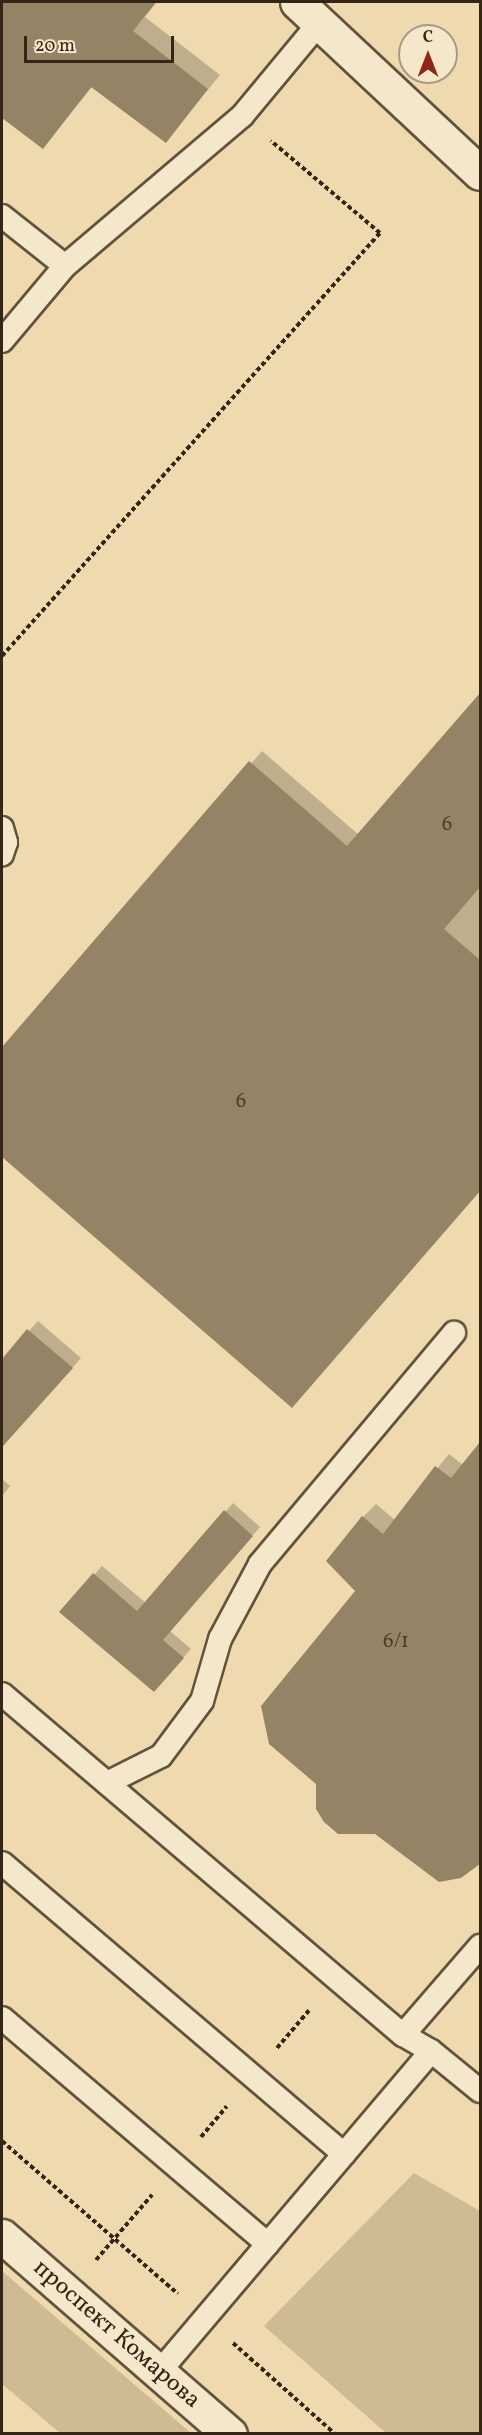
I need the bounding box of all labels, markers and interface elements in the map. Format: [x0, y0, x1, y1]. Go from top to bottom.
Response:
scale bar [27, 24, 177, 62]
north arrow [398, 24, 458, 84]
text: С [423, 27, 433, 49]
text: 20 m [35, 34, 75, 59]
house number: 6 [442, 812, 452, 838]
house number: 6 [236, 1089, 246, 1115]
house number: 6/1 [383, 1629, 409, 1655]
street label: проспект Комарова [26, 2255, 206, 2415]

